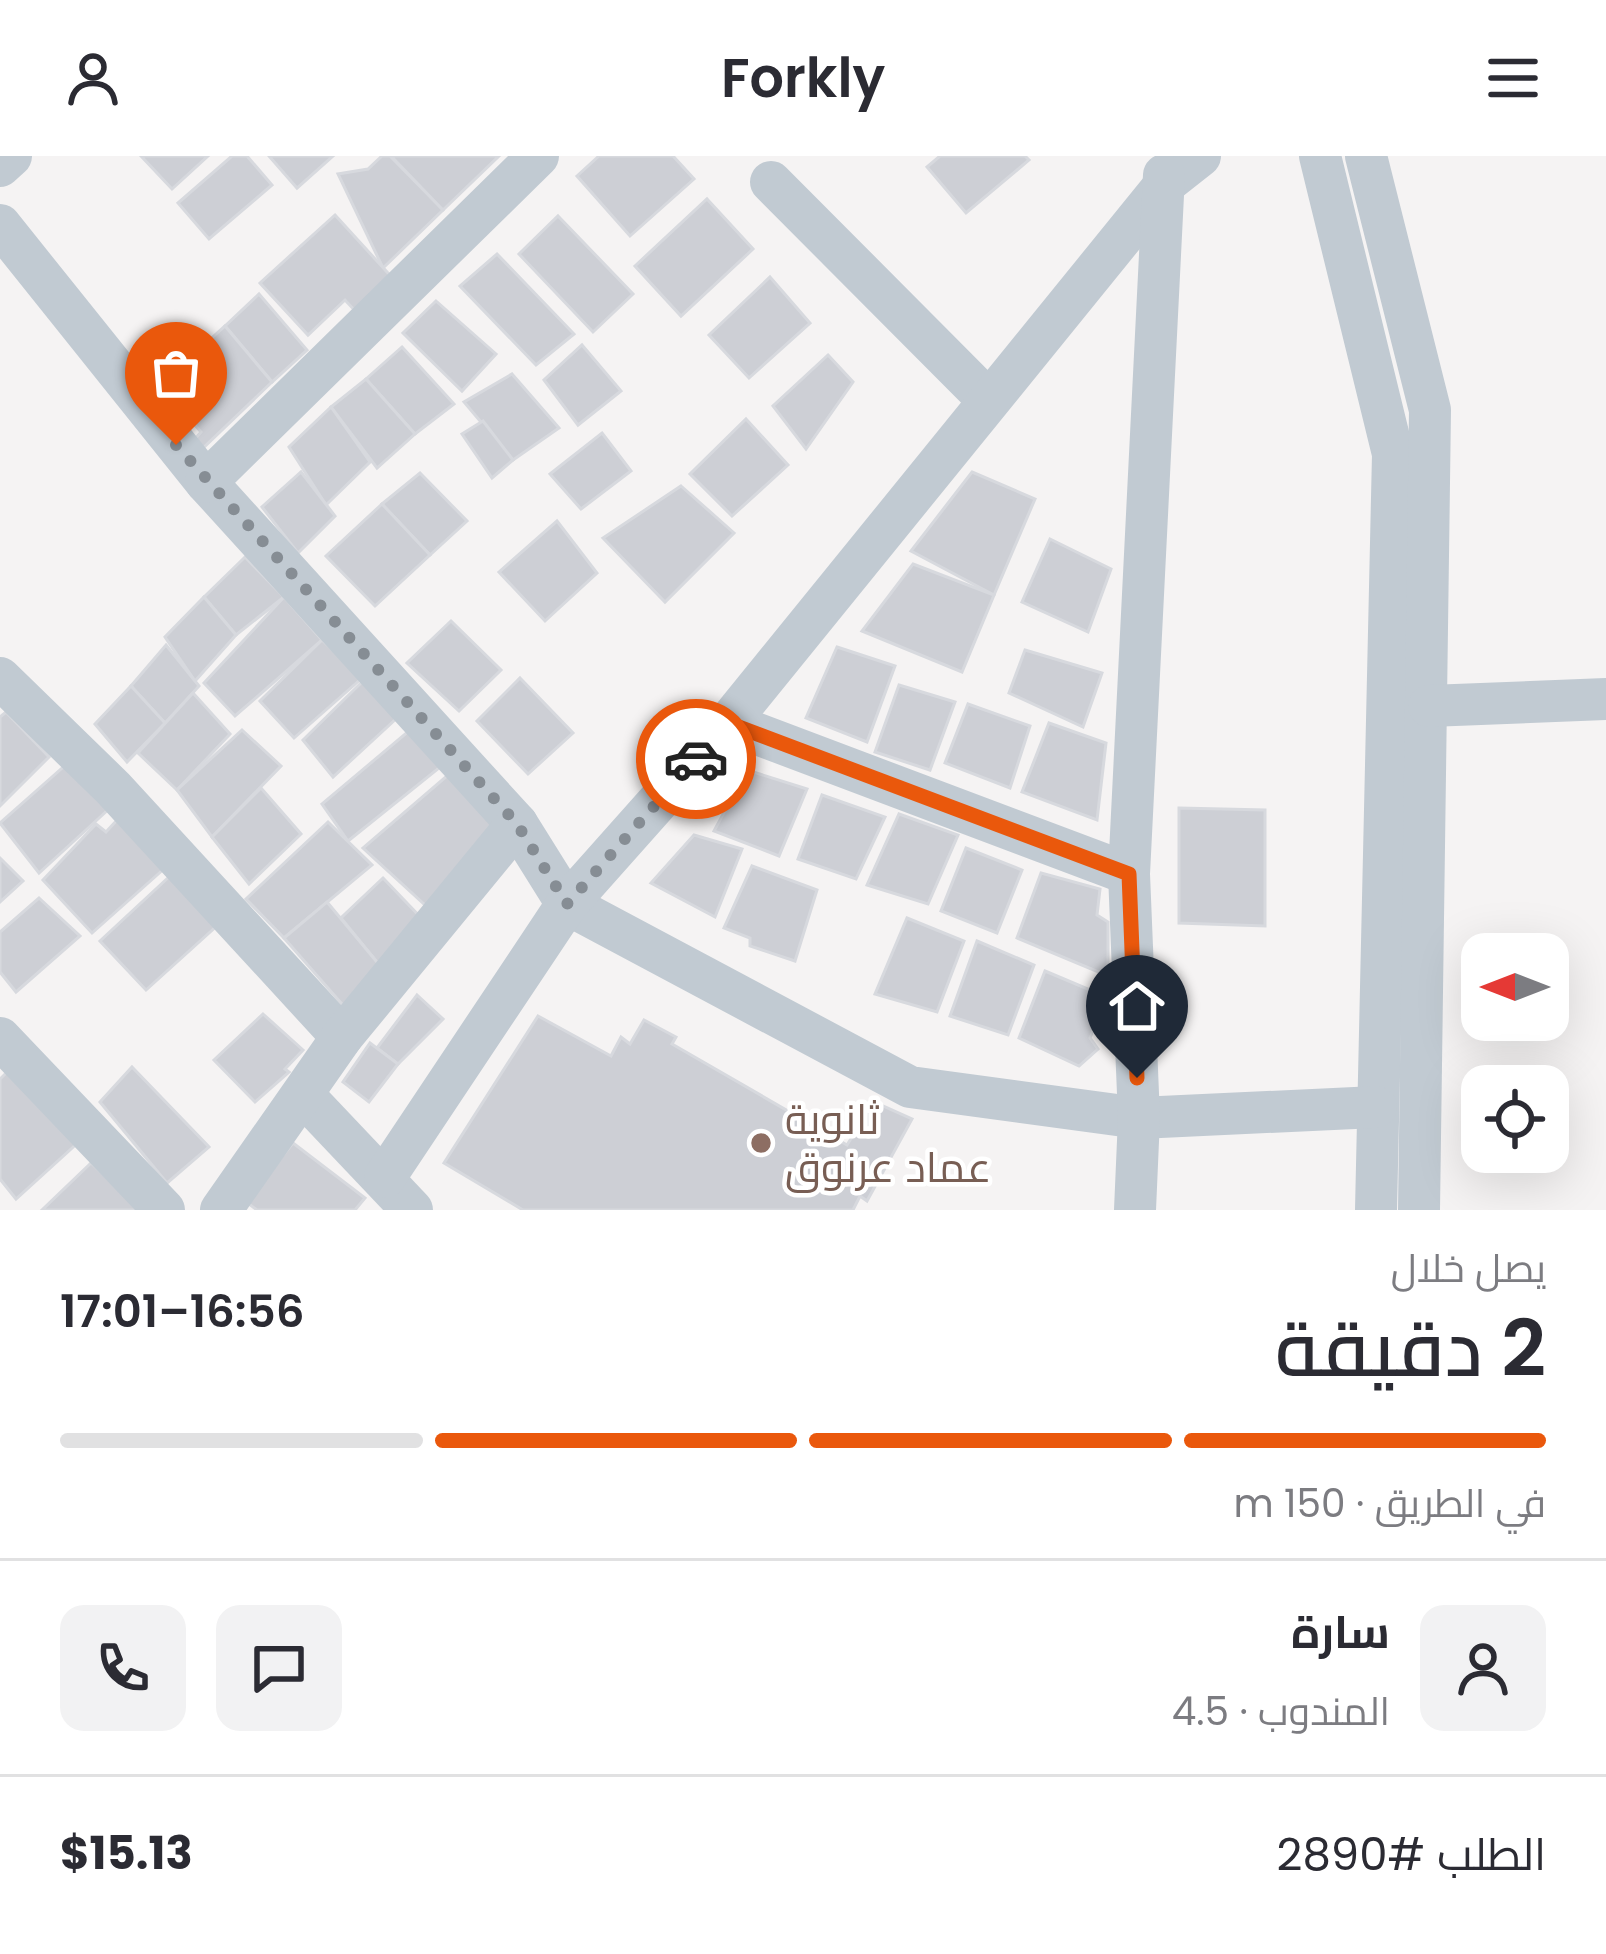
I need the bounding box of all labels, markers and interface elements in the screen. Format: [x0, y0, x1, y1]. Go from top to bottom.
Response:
text: Forkly [721, 40, 885, 116]
icon: person [60, 45, 126, 111]
icon: menu [1480, 45, 1546, 111]
pin [125, 322, 227, 445]
icon: bag [143, 340, 209, 406]
courier [636, 699, 756, 819]
icon: car [663, 726, 729, 792]
north arrow [1461, 933, 1569, 1041]
map controls [1461, 933, 1569, 1173]
pin [1086, 955, 1188, 1078]
icon: home [1104, 973, 1170, 1039]
button: locate [1461, 1065, 1569, 1173]
place label: ثانوية عماد عرنوق [785, 1090, 991, 1197]
marker: ثانوية عماد عرنوق [748, 1130, 774, 1156]
text: يصل خلال [1391, 1241, 1546, 1296]
text: 16:56–17:01 [60, 1280, 304, 1343]
text: 2 دقيقة [1275, 1294, 1546, 1403]
text: في الطريق · 150 m [1233, 1476, 1546, 1531]
text: سارة [1291, 1601, 1390, 1664]
button: phone [60, 1605, 186, 1731]
button: chat [216, 1605, 342, 1731]
button: person [1420, 1605, 1546, 1731]
text: المندوب · 4.5 [1172, 1684, 1390, 1739]
text: $15.13 [60, 1822, 193, 1885]
text: الطلب #2890 [1277, 1823, 1546, 1886]

